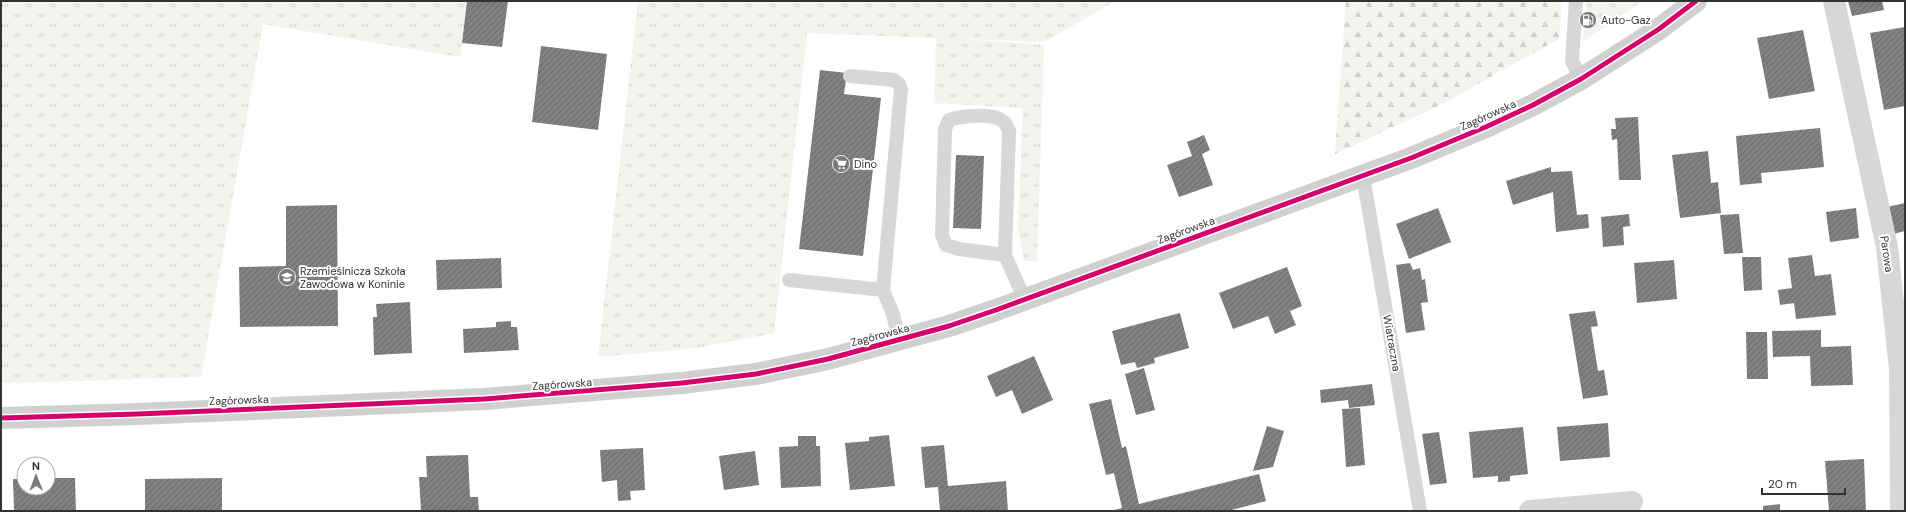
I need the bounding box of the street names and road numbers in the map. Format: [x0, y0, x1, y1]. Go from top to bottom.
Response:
street label: Zagórowska [1458, 96, 1518, 134]
street label: Zagórowska [1155, 213, 1217, 247]
street label: Parowa [1878, 235, 1896, 273]
street label: Wiatraczna [1380, 314, 1404, 372]
street label: Zagórowska [849, 320, 911, 350]
street label: Zagórowska [532, 375, 592, 393]
street label: Zagórowska [209, 392, 269, 408]

